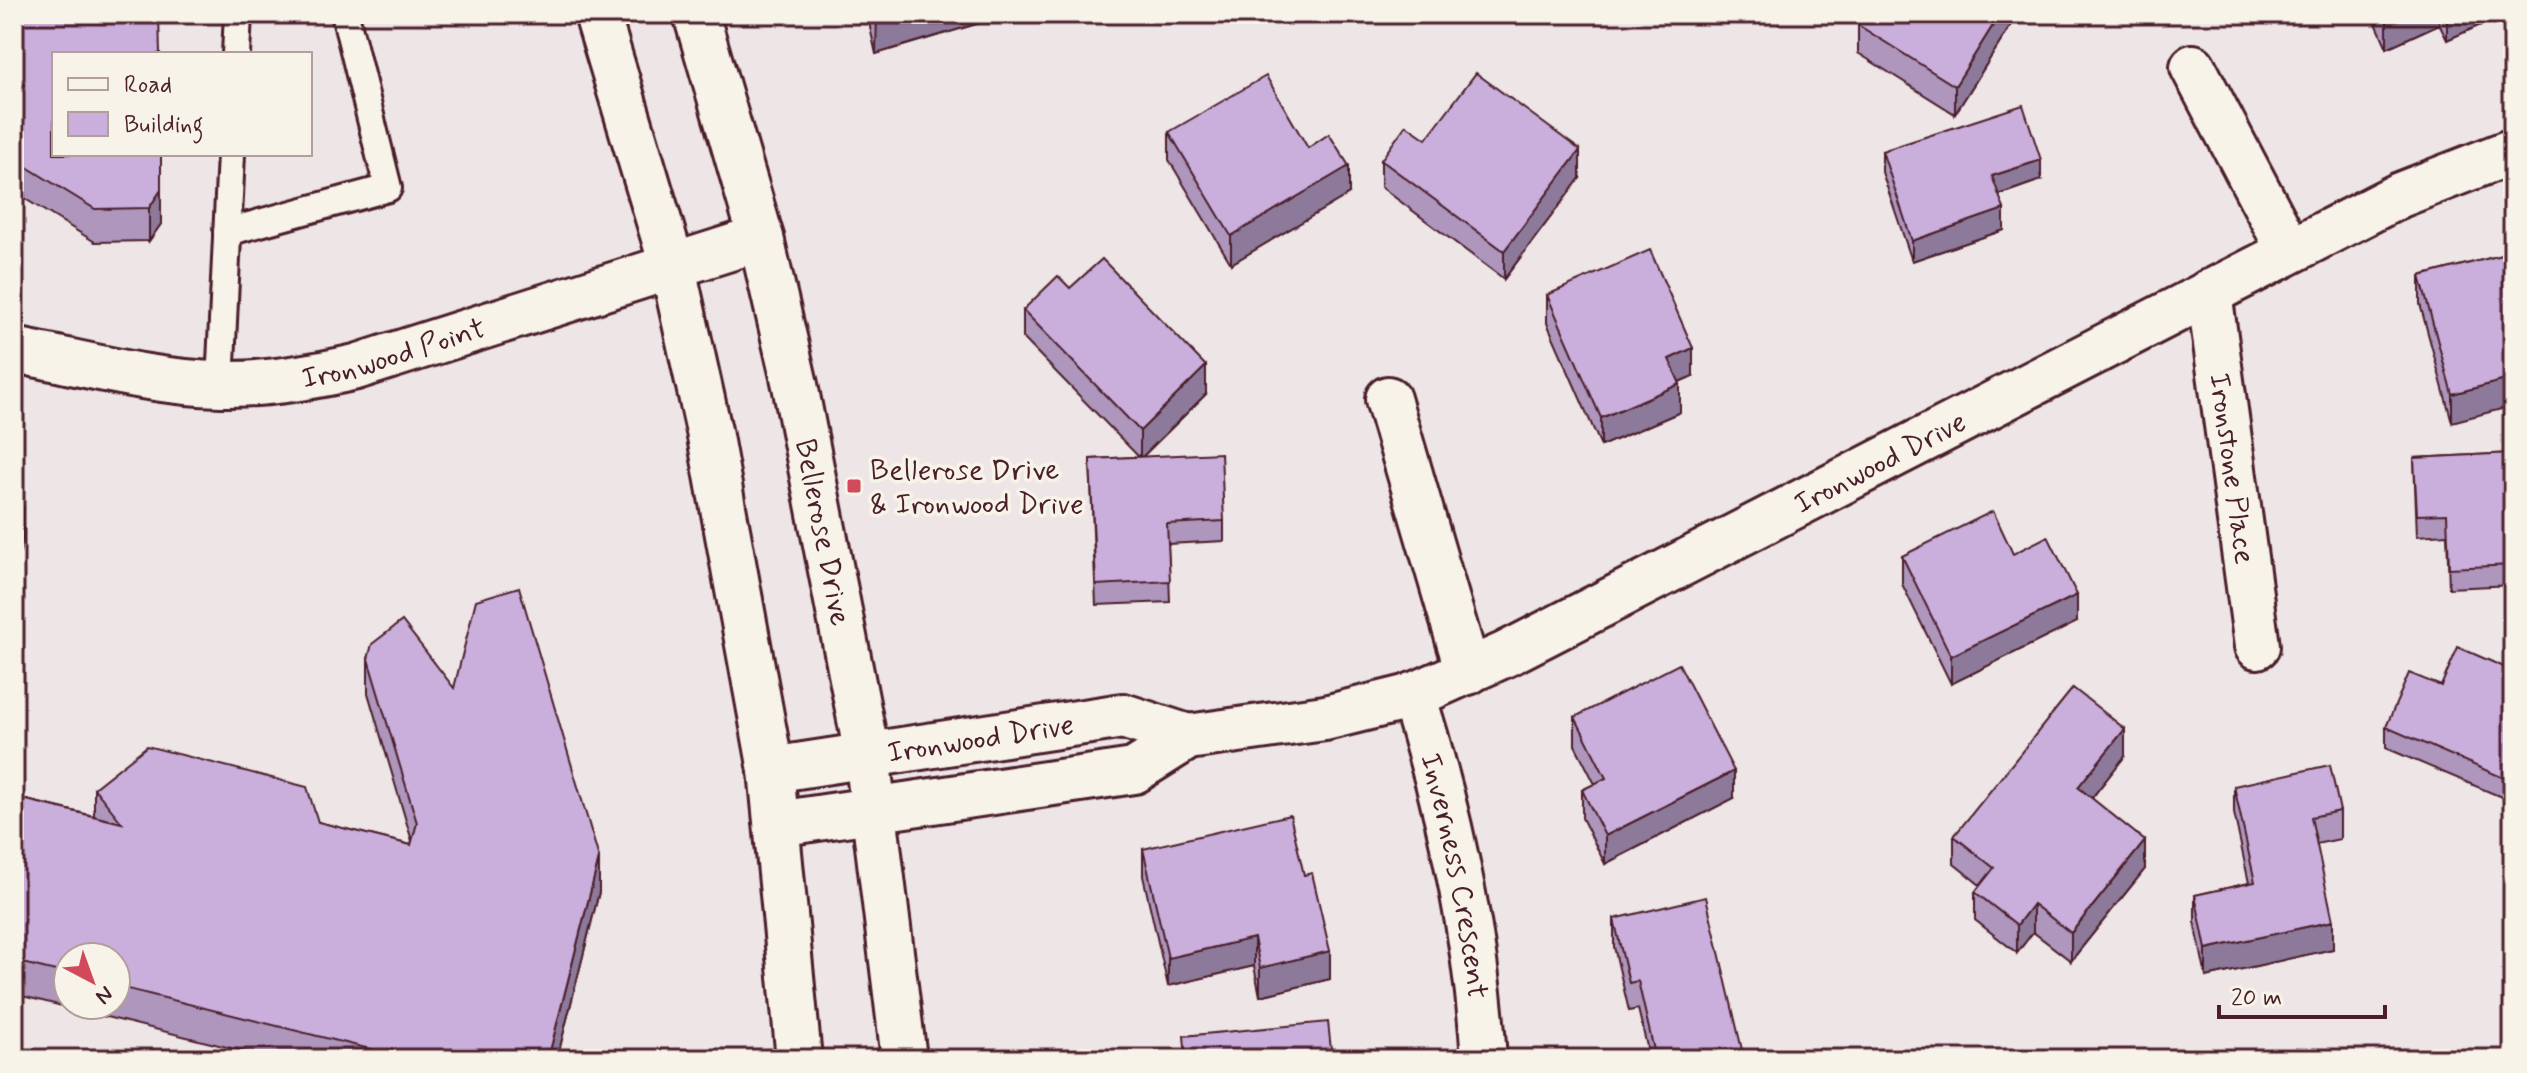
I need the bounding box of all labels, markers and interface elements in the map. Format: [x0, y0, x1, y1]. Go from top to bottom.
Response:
legend [52, 52, 312, 156]
text: Road [124, 70, 172, 101]
text: Building [124, 110, 204, 144]
street label: Ironwood Point [299, 309, 490, 398]
street label: Ironstone Place [2199, 371, 2264, 567]
street label: Ironwood Drive [1788, 403, 1973, 524]
street label: Bellerose Drive [785, 436, 859, 629]
place label: Bellerose Drive & Ironwood Drive [870, 451, 1084, 524]
marker: Bellerose Drive & Ironwood Drive [845, 477, 863, 495]
street label: Ironwood Drive [885, 706, 1077, 773]
street label: Inverness Crescent [1410, 749, 1497, 1001]
north arrow [52, 941, 132, 1021]
scale bar [2219, 969, 2385, 1019]
text: N [89, 979, 119, 1010]
text: 20 m [2231, 983, 2282, 1014]

